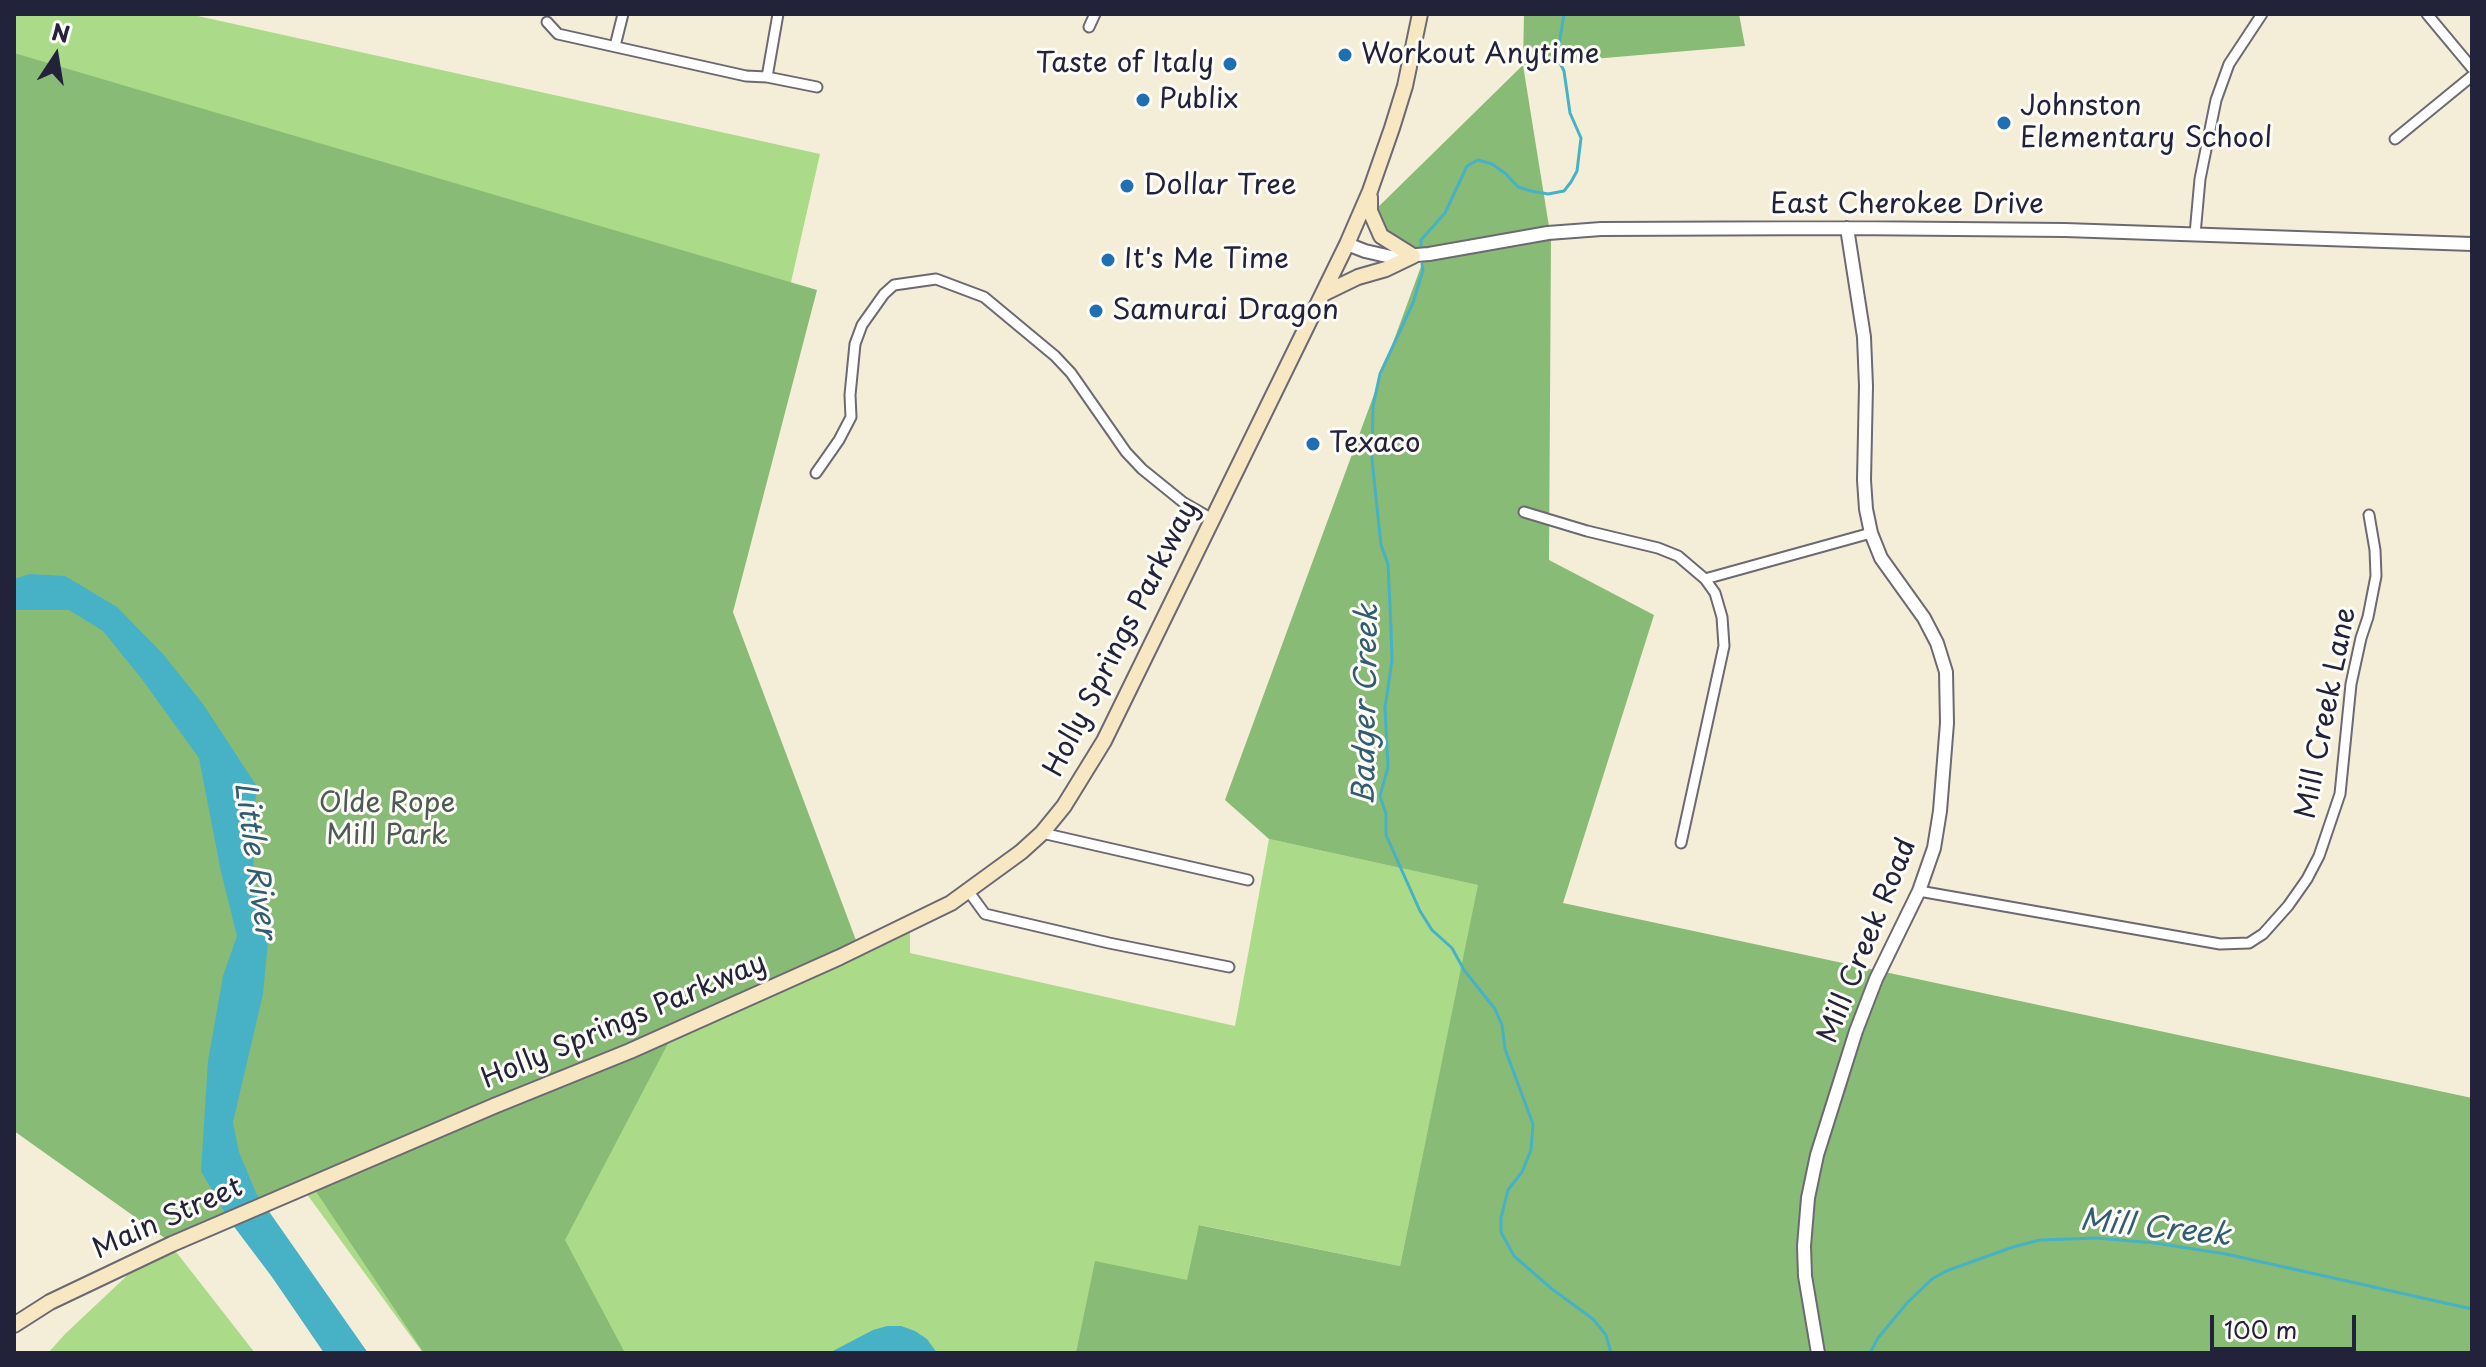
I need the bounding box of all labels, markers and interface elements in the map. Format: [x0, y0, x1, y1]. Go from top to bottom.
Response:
text: N [49, 14, 73, 50]
north arrow [16, 16, 96, 96]
place label: Workout Anytime [1361, 38, 1600, 72]
marker: Workout Anytime [1336, 46, 1354, 64]
place label: Taste of Italy [1036, 47, 1214, 81]
marker: Taste of Italy [1221, 55, 1239, 73]
place label: Publix [1159, 83, 1238, 117]
place label: Johnston Elementary School [2020, 90, 2272, 156]
marker: Publix [1134, 91, 1152, 109]
marker: Johnston Elementary School [1995, 114, 2013, 132]
place label: Dollar Tree [1143, 169, 1297, 203]
marker: Dollar Tree [1118, 177, 1136, 195]
street label: East Cherokee Drive [1770, 188, 2044, 222]
place label: It's Me Time [1124, 243, 1289, 277]
marker: It's Me Time [1099, 251, 1117, 269]
place label: Samurai Dragon [1112, 294, 1339, 328]
marker: Samurai Dragon [1087, 302, 1105, 320]
place label: Texaco [1329, 427, 1420, 461]
marker: Texaco [1304, 435, 1322, 453]
street label: Holly Springs Parkway [1038, 495, 1206, 783]
water label: Badger Creek [1347, 604, 1387, 806]
street label: Mill Creek Lane [2290, 604, 2364, 822]
water label: Little River [225, 779, 283, 941]
park label: Olde Rope Mill Park [319, 787, 455, 853]
street label: Mill Creek Road [1812, 834, 1924, 1048]
street label: Holly Springs Parkway [477, 947, 771, 1097]
street label: Main Street [88, 1171, 248, 1267]
water label: Mill Creek [2078, 1203, 2232, 1255]
scale bar [2214, 1299, 2360, 1349]
text: 100 m [2224, 1311, 2297, 1347]

